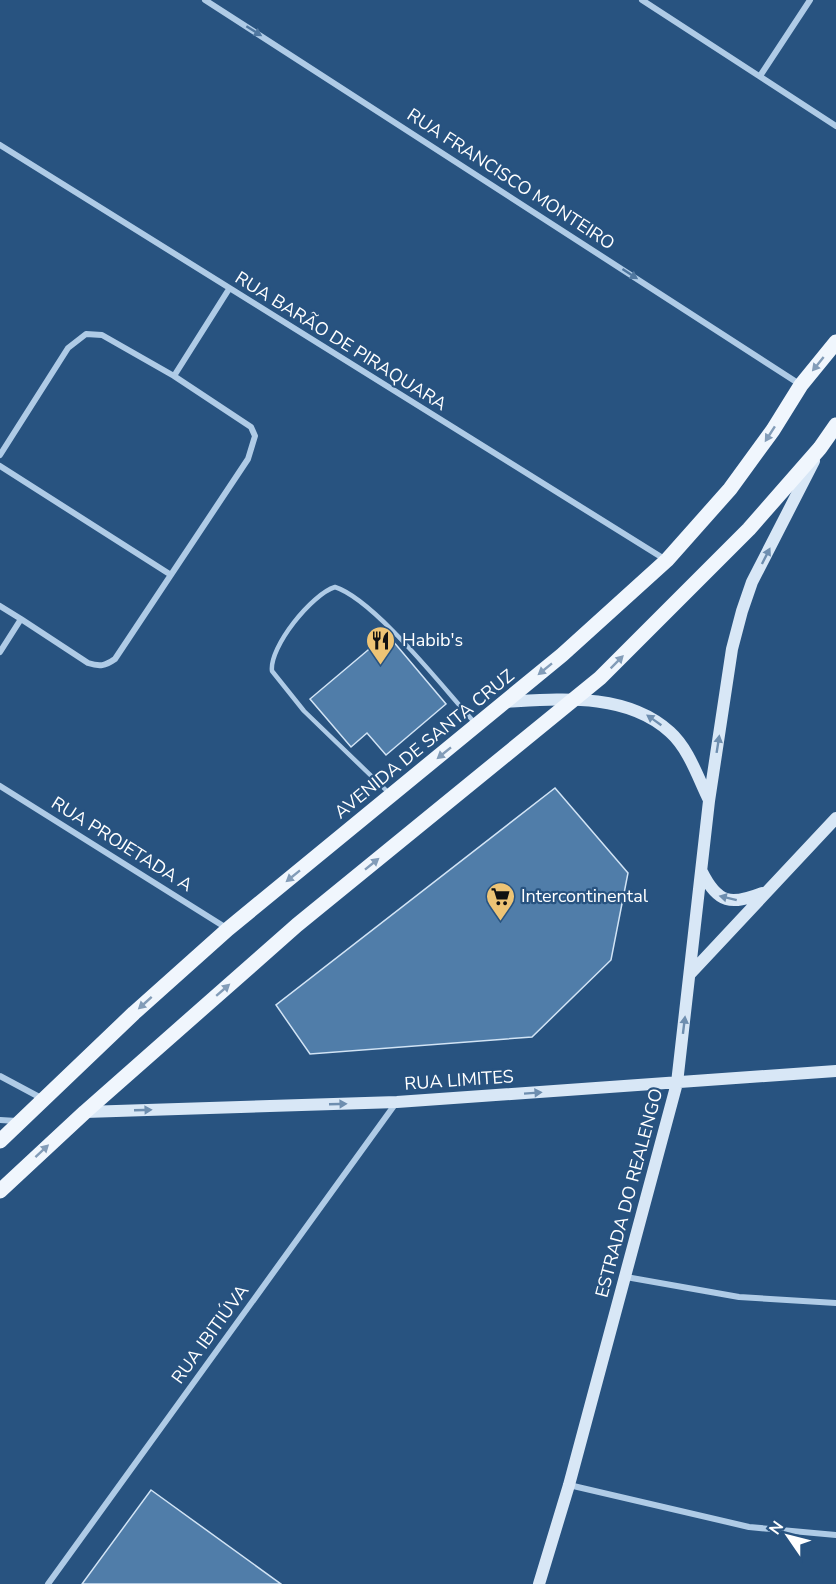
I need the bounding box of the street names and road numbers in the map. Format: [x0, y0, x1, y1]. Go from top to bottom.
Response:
street label: RUA FRANCISCO MONTEIRO [403, 103, 619, 255]
street label: RUA BARÃO DE PIRAQUARA [231, 266, 451, 416]
street label: AVENIDA DE SANTA CRUZ [329, 664, 519, 824]
street label: RUA PROJETADA A [47, 791, 197, 897]
street label: RUA LIMITES [404, 1064, 514, 1096]
street label: ESTRADA DO REALENGO [590, 1086, 668, 1300]
street label: RUA IBITIÚVA [166, 1280, 254, 1388]

